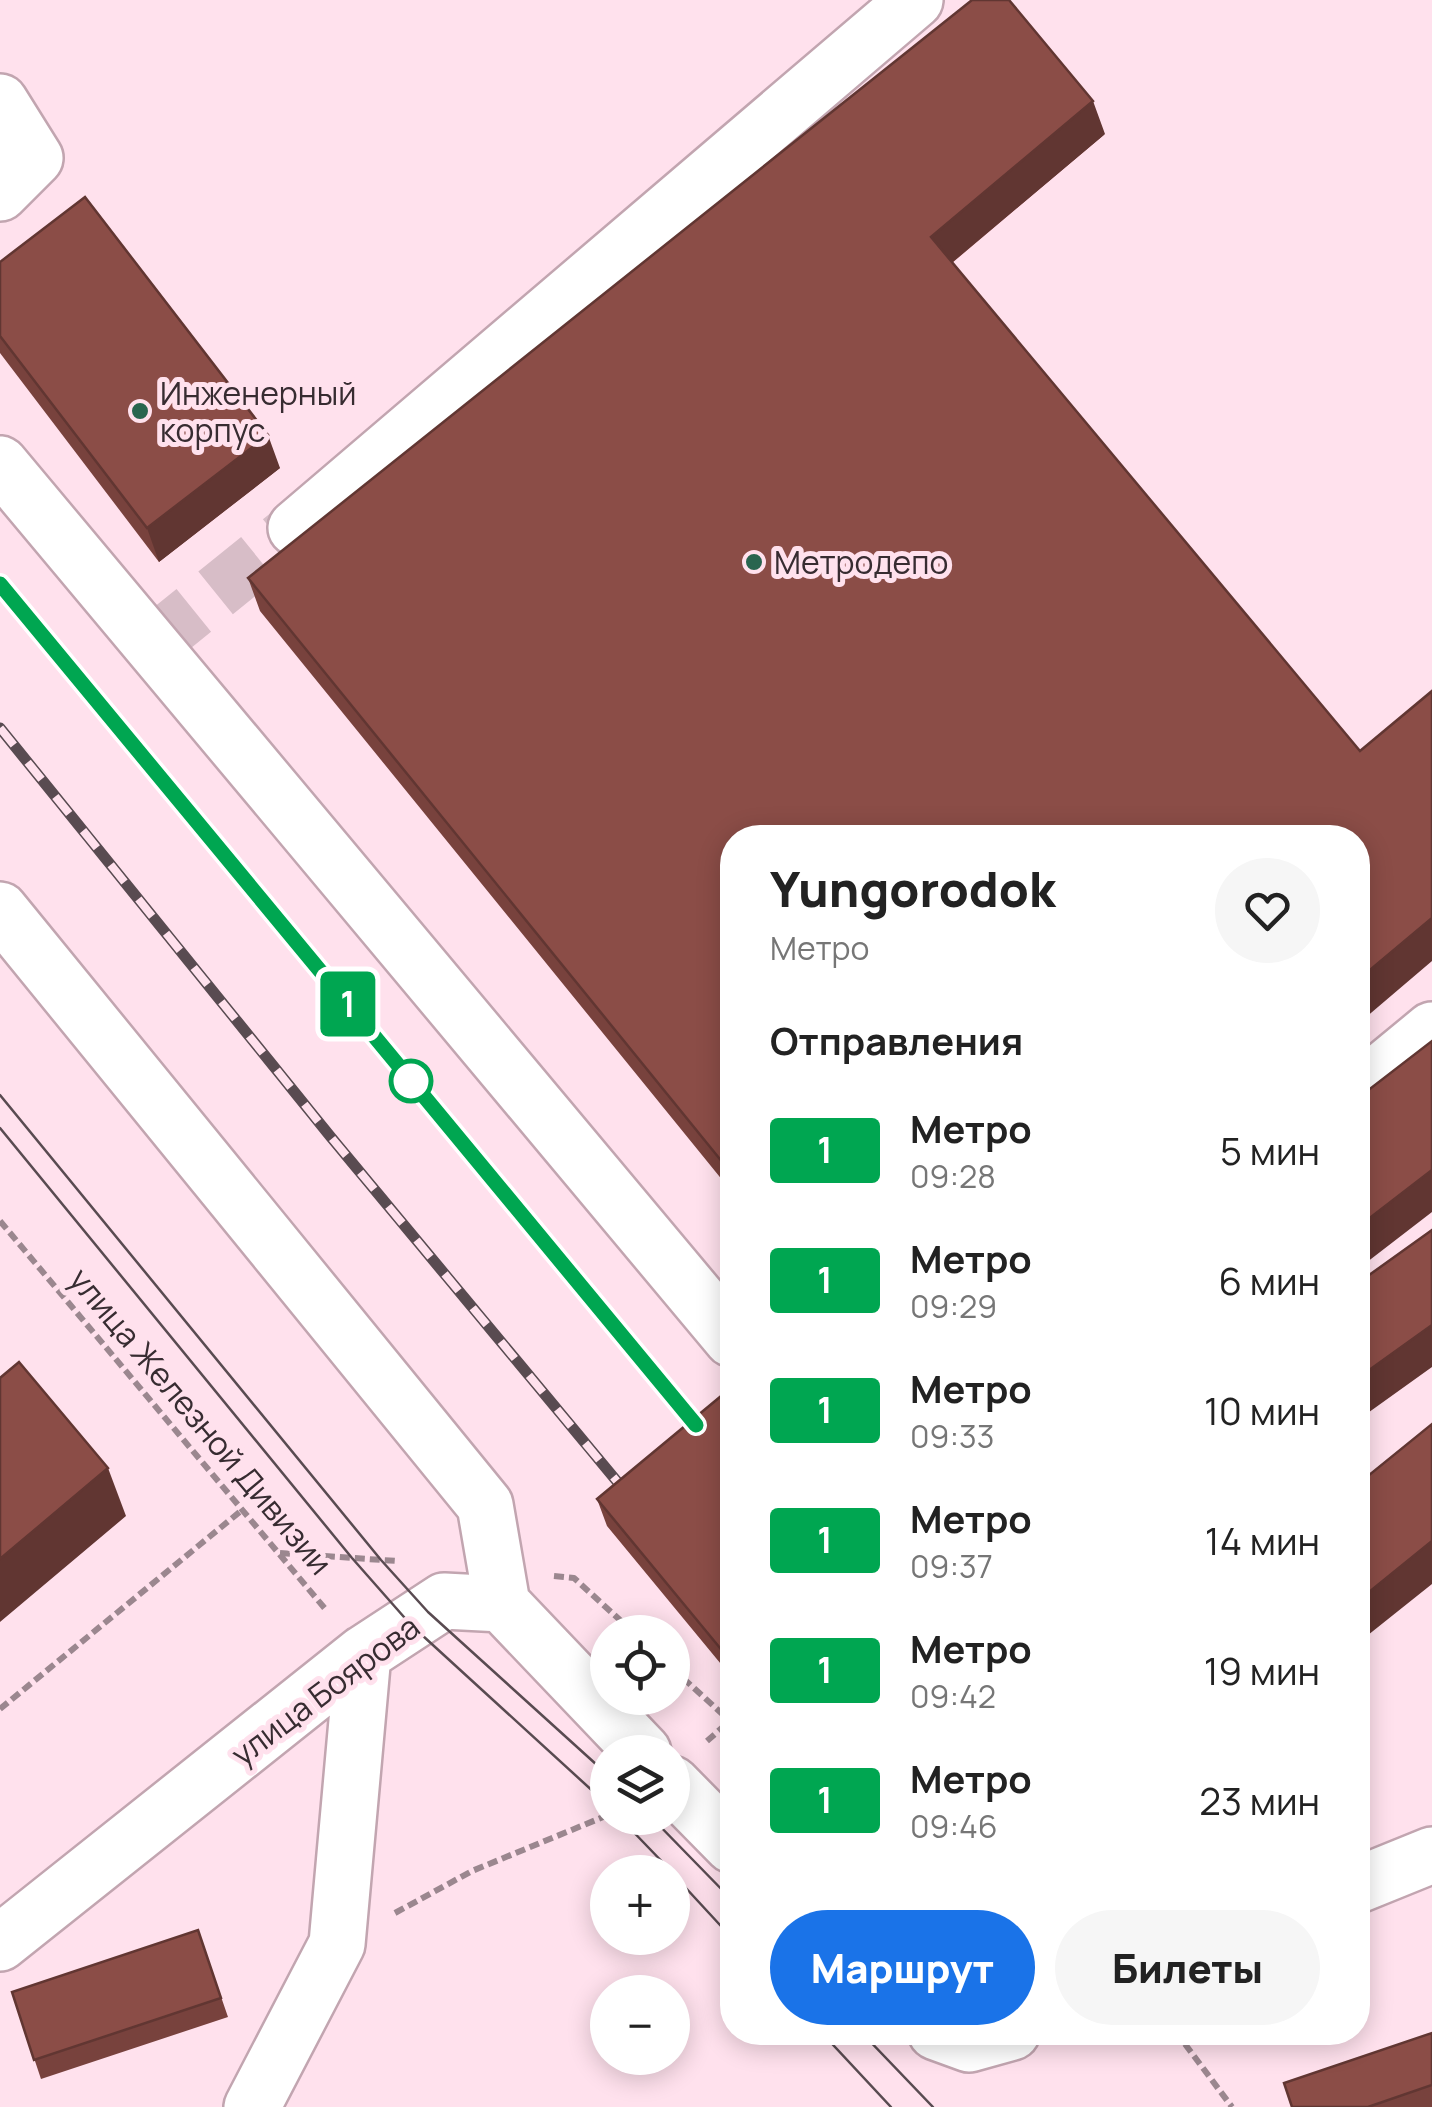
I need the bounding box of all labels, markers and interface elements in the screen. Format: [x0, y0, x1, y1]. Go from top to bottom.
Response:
place label: Инженерный корпус [160, 371, 356, 452]
marker: Инженерный корпус [129, 400, 151, 422]
place label: Метродепо [774, 540, 948, 584]
marker: Метродепо [743, 551, 765, 573]
text: Yungorodok [770, 856, 1055, 921]
button: heart [1215, 858, 1320, 963]
text: Метро [770, 926, 869, 970]
line badge: 1 [316, 972, 380, 1036]
text: 1 [340, 980, 356, 1028]
text: Отправления [770, 1014, 1023, 1066]
unlabelled marker [390, 1060, 432, 1102]
text: Метро [910, 1102, 1032, 1154]
text: 5 мин [1220, 1124, 1320, 1176]
text: 1 [817, 1126, 833, 1174]
text: 09:28 [910, 1154, 996, 1198]
text: Метро [910, 1232, 1032, 1284]
text: 6 мин [1218, 1254, 1320, 1306]
text: 1 [817, 1256, 833, 1304]
street label: улица Железной Дивизии [59, 1258, 343, 1584]
text: 09:29 [910, 1284, 997, 1328]
text: Метро [910, 1362, 1032, 1414]
text: 10 мин [1204, 1384, 1320, 1436]
text: 1 [817, 1386, 833, 1434]
text: 09:33 [910, 1414, 994, 1458]
text: Метро [910, 1492, 1032, 1544]
text: 14 мин [1205, 1514, 1320, 1566]
text: 1 [817, 1516, 833, 1564]
text: 09:37 [910, 1544, 993, 1588]
street label: улица Боярова [222, 1605, 428, 1775]
map controls [590, 1615, 690, 2075]
button: locate [590, 1615, 690, 1715]
text: Метро [910, 1622, 1032, 1674]
text: 19 мин [1204, 1644, 1320, 1696]
text: 1 [817, 1646, 833, 1694]
text: 09:42 [910, 1674, 996, 1718]
button: layers [590, 1735, 690, 1835]
text: Метро [910, 1752, 1032, 1804]
text: 23 мин [1199, 1774, 1320, 1826]
text: 1 [817, 1776, 833, 1824]
text: 09:46 [910, 1804, 998, 1848]
button: + [590, 1855, 690, 1955]
button: Маршрут [770, 1910, 1035, 2025]
button: Билеты [1055, 1910, 1320, 2025]
button: − [590, 1975, 690, 2075]

